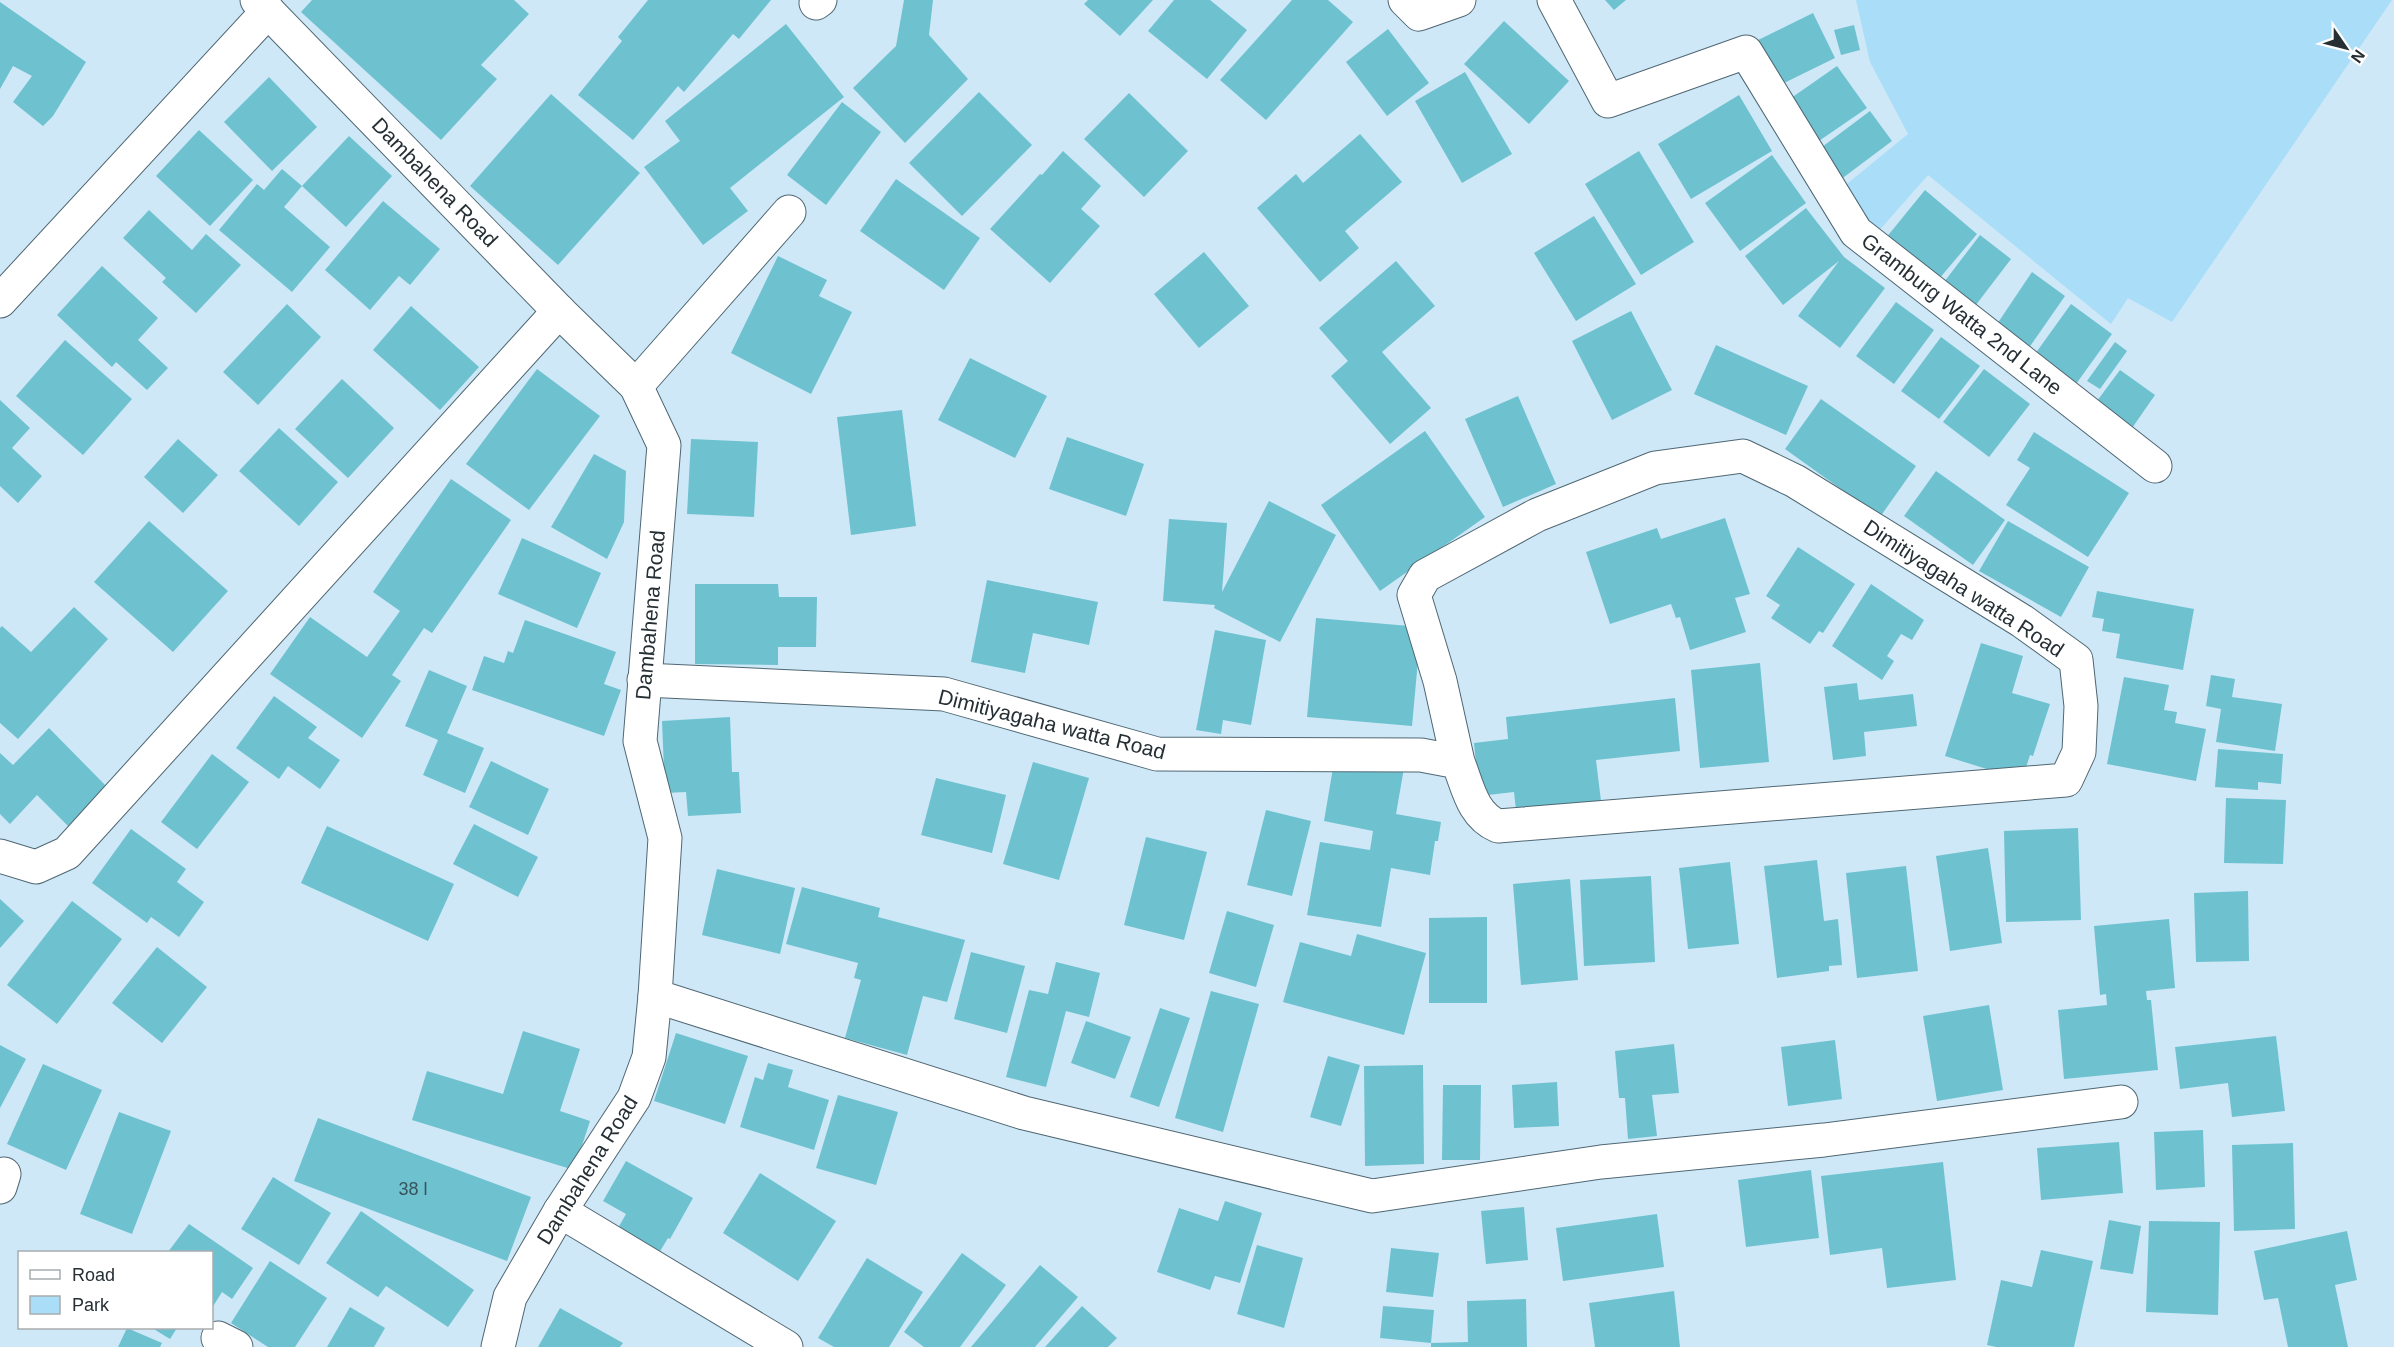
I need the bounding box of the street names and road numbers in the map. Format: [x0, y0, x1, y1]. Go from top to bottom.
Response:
street label: Dambahena Road [368, 113, 502, 251]
street label: Gramburg Watta 2nd Lane [1857, 229, 2067, 399]
street label: Dimitiyagaha watta Road [1860, 515, 2068, 661]
street label: Dambahena Road [631, 529, 669, 701]
street label: Dimitiyagaha watta Road [936, 685, 1168, 763]
street label: Dambahena Road [532, 1092, 642, 1248]

